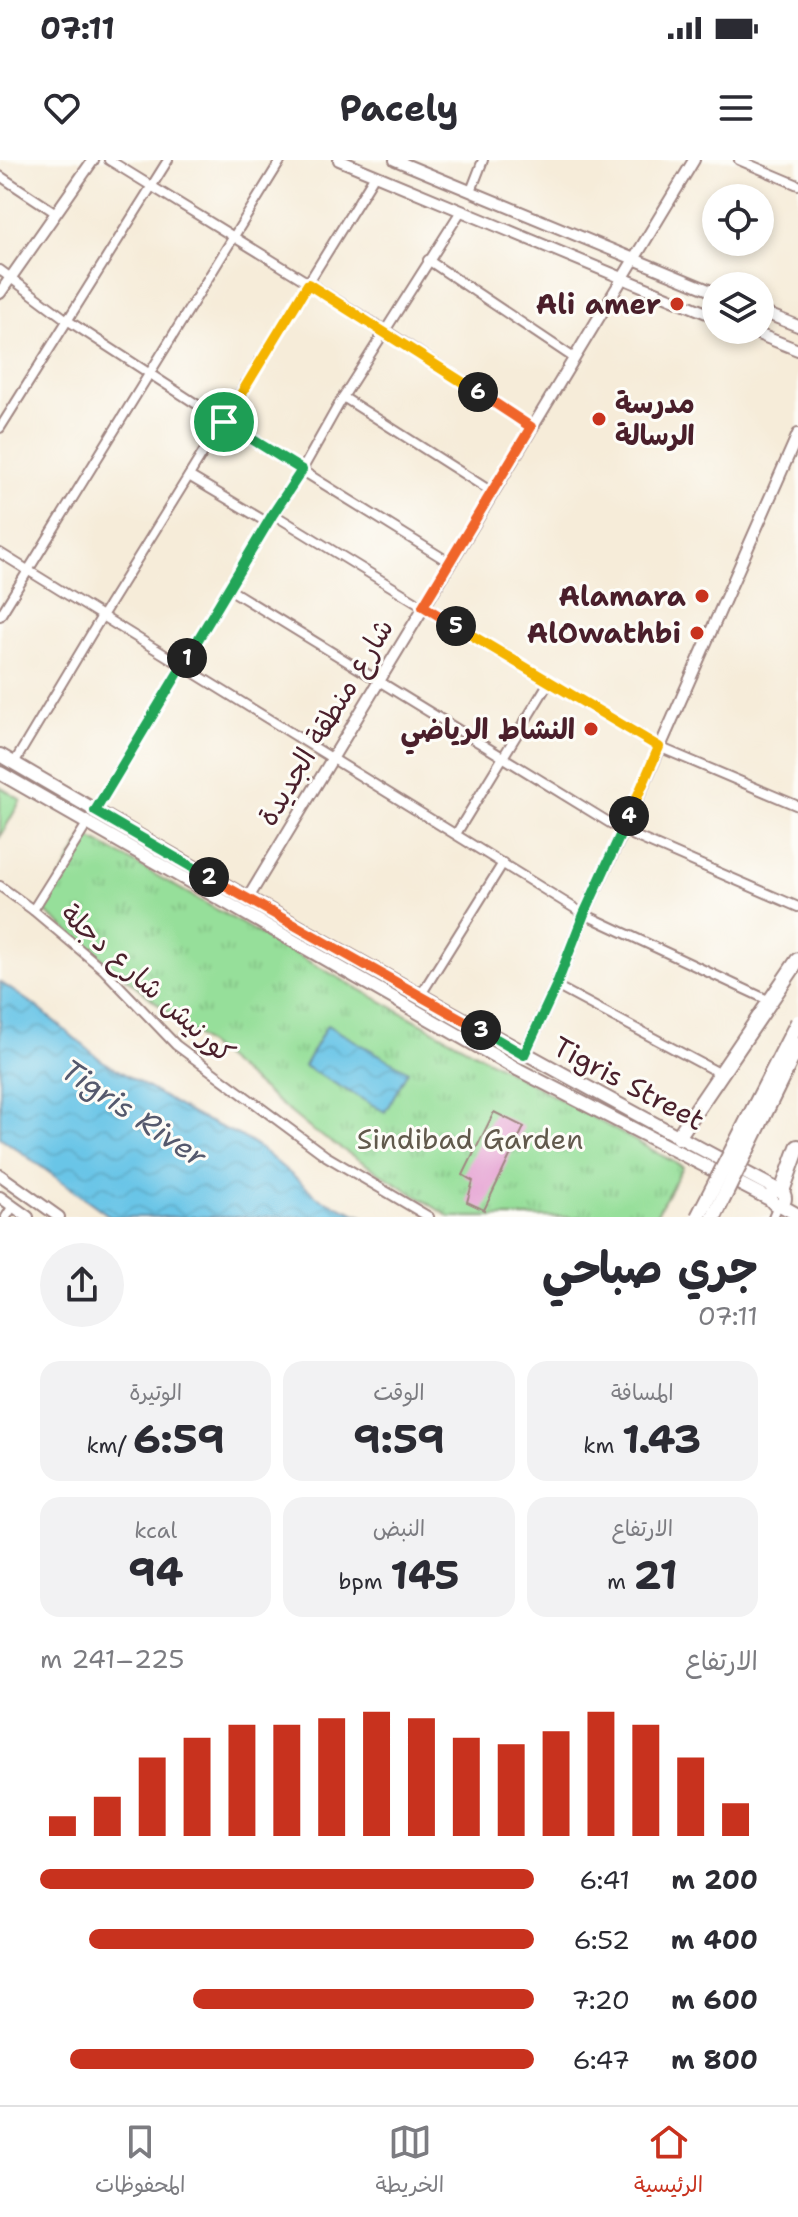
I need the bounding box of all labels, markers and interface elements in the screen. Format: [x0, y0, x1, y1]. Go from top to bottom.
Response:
text: 07:11 [40, 8, 115, 49]
text: Pacely [339, 84, 459, 133]
icon: heart [40, 86, 84, 130]
icon: menu [714, 86, 758, 130]
map controls [702, 184, 774, 344]
button: locate [702, 184, 774, 256]
button: layers [702, 272, 774, 344]
place label: Ali amer [536, 285, 661, 323]
marker: Ali amer [668, 295, 686, 313]
pin: 6 [458, 372, 498, 412]
text: 6 [470, 377, 486, 406]
place label: مدرسة الرسالة [615, 384, 695, 454]
pin [190, 388, 258, 456]
icon: arrive [202, 400, 246, 444]
marker: مدرسة الرسالة [590, 410, 608, 428]
place label: Alamara [559, 577, 686, 615]
marker: Alamara [693, 587, 711, 605]
pin: 5 [436, 606, 476, 646]
street label: شارع منطقة الجديدة [248, 611, 403, 833]
text: 5 [449, 611, 463, 640]
place label: AlOwathbi [527, 614, 681, 652]
marker: AlOwathbi [688, 624, 706, 642]
pin: 1 [167, 638, 207, 678]
text: 1 [182, 643, 192, 672]
place label: النشاط الرياضي [400, 710, 575, 755]
marker: النشاط الرياضي [582, 720, 600, 738]
pin: 4 [609, 796, 649, 836]
text: 4 [621, 801, 637, 830]
pin: 2 [189, 857, 229, 897]
text: 2 [201, 862, 217, 891]
street label: كورنيش شارع دجلة [52, 895, 243, 1072]
pin: 3 [461, 1010, 501, 1050]
text: 3 [473, 1015, 489, 1044]
street label: Tigris Street [547, 1027, 711, 1139]
water label: Tigris River [53, 1049, 216, 1177]
park label: Sindibad Garden [357, 1120, 583, 1158]
text: جري صباحي [542, 1238, 758, 1297]
button: share [40, 1243, 124, 1327]
text: 07:11 [698, 1298, 758, 1333]
text: الوتيرة [129, 1378, 182, 1407]
text: الوقت [373, 1378, 425, 1407]
text: المسافة [611, 1378, 674, 1407]
text: 6:59 [133, 1412, 225, 1466]
text: 9:59 [353, 1412, 445, 1466]
text: 1.43 [622, 1412, 701, 1466]
text: /km [86, 1431, 133, 1460]
text: km [583, 1431, 622, 1460]
text: النبض [373, 1514, 425, 1543]
text: الارتفاع [611, 1514, 673, 1543]
text: kcal [134, 1516, 177, 1545]
text: 94 [128, 1545, 183, 1599]
text: 145 [390, 1548, 459, 1602]
text: 21 [633, 1548, 678, 1602]
text: bpm [339, 1567, 390, 1596]
text: m [607, 1567, 633, 1596]
text: 225–241 m [40, 1641, 184, 1676]
text: الارتفاع [685, 1643, 758, 1678]
text: 6:41 [579, 1862, 630, 1897]
text: 200 m [671, 1862, 758, 1897]
text: 6:52 [573, 1922, 630, 1957]
text: 400 m [671, 1922, 758, 1957]
text: 7:20 [571, 1982, 630, 2017]
text: 600 m [671, 1982, 758, 2017]
text: 6:47 [572, 2042, 630, 2077]
text: 800 m [671, 2042, 758, 2077]
tab: المحفوظات [95, 2120, 186, 2204]
tab: الخريطة [375, 2120, 444, 2204]
tab: الرئيسية [634, 2120, 703, 2204]

